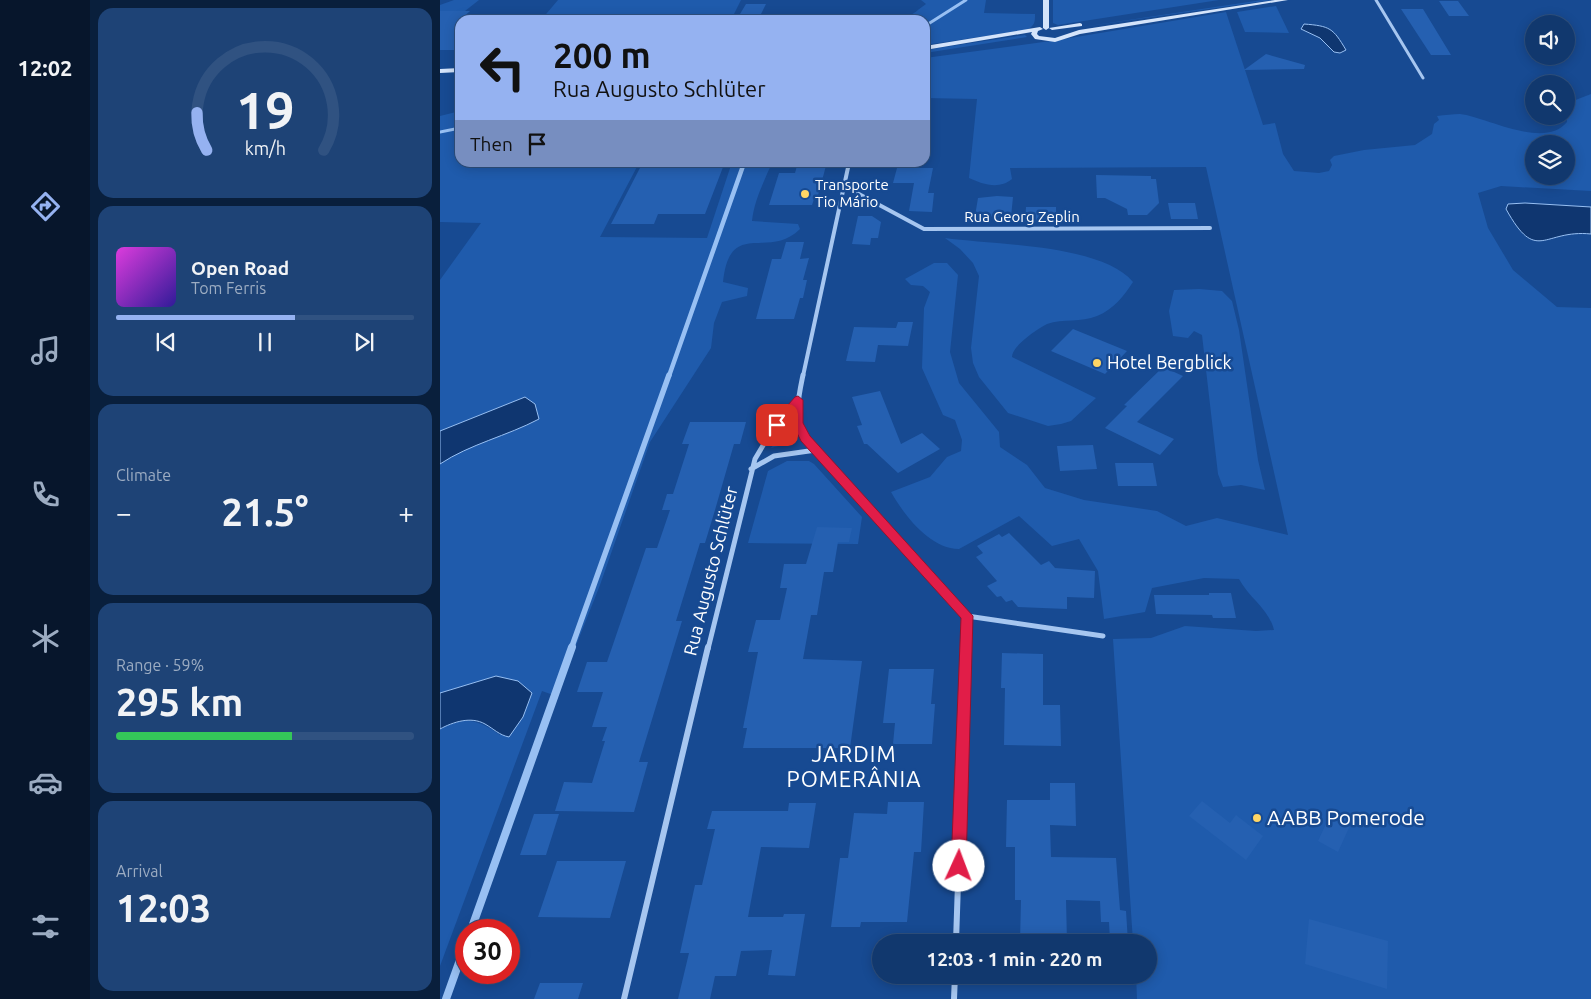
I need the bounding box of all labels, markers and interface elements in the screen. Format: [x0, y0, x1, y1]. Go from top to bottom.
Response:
map controls [1525, 15, 1575, 185]
button: sound [1525, 15, 1575, 65]
icon: left [470, 35, 535, 100]
text: 200 m [553, 35, 651, 75]
text: 12:02 [17, 55, 73, 80]
button: search [1525, 75, 1575, 125]
text: Rua Augusto Schlüter [553, 76, 765, 101]
text: 19 [236, 81, 294, 139]
icon: arrive [523, 130, 551, 158]
text: Then [470, 133, 513, 155]
button: layers [1525, 135, 1575, 185]
text: km/h [244, 138, 286, 158]
place label: Transporte Tio Mário [815, 176, 889, 210]
marker: Transporte Tio Mário [799, 188, 811, 200]
icon: directions [28, 189, 63, 224]
street label: Rua Georg Zeplin [964, 208, 1080, 225]
text: Open Road [191, 257, 289, 279]
text: Tom Ferris [191, 279, 266, 297]
icon: previous [152, 328, 180, 356]
icon: pause [251, 328, 279, 356]
icon: next [350, 328, 378, 356]
icon: music [28, 333, 63, 368]
place label: Hotel Bergblick [1107, 352, 1232, 372]
marker: Hotel Bergblick [1091, 357, 1103, 369]
pin [756, 404, 798, 446]
icon: arrive [763, 411, 791, 439]
text: Climate [116, 466, 171, 484]
icon: phone [28, 477, 63, 512]
street label: Rua Augusto Schlüter [679, 484, 741, 658]
text: 21.5° [221, 491, 309, 533]
text: − [116, 497, 132, 528]
text: + [398, 497, 414, 528]
icon: climate [28, 621, 63, 656]
text: Range · 59% [116, 656, 204, 674]
text: 295 km [116, 681, 243, 723]
district label: JARDIM POMERÂNIA [787, 741, 921, 791]
icon: car [28, 765, 63, 800]
place label: AABB Pomerode [1267, 805, 1425, 829]
marker: AABB Pomerode [1251, 812, 1263, 824]
position arrow [932, 839, 984, 891]
text: Arrival [116, 862, 163, 880]
text: 12:03 [116, 887, 211, 929]
icon: filters [28, 909, 63, 944]
speed limit sign: 30 [455, 919, 520, 984]
text: 12:03 · 1 min · 220 m [927, 948, 1102, 970]

